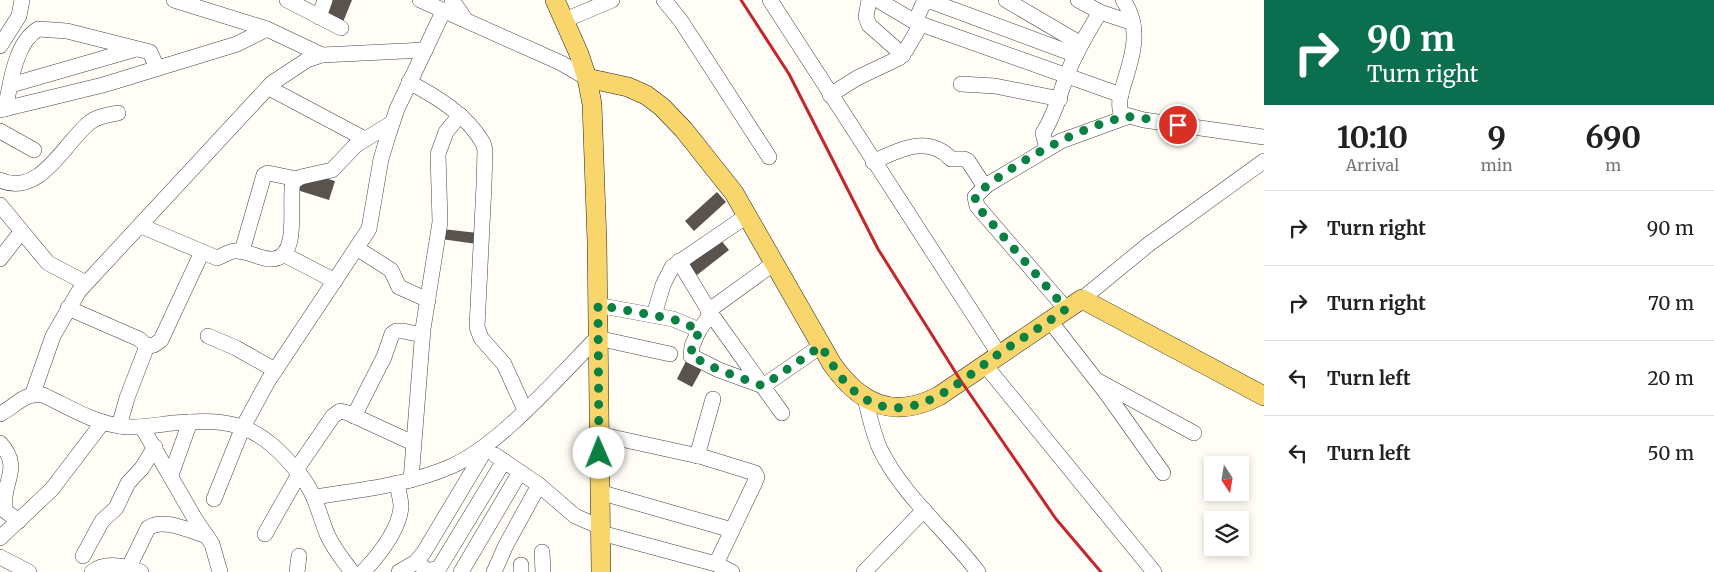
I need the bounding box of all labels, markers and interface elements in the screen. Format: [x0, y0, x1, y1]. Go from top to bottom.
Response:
text: 90 m [1367, 17, 1455, 61]
icon: right [1284, 20, 1349, 85]
text: Turn right [1367, 60, 1478, 88]
pin [1157, 104, 1199, 146]
icon: arrive [1164, 111, 1192, 139]
text: 10:10 [1337, 118, 1408, 156]
text: 9 [1487, 118, 1506, 156]
text: 690 [1585, 118, 1641, 156]
text: Arrival [1346, 155, 1399, 175]
text: min [1481, 155, 1513, 175]
text: m [1605, 155, 1621, 175]
icon: right [1284, 214, 1312, 242]
text: Turn right [1327, 216, 1426, 240]
text: 90 m [1647, 216, 1694, 240]
icon: right [1284, 289, 1312, 317]
text: Turn right [1327, 291, 1426, 315]
text: 70 m [1648, 291, 1694, 315]
icon: left [1284, 364, 1312, 392]
text: Turn left [1327, 366, 1411, 390]
text: 20 m [1647, 366, 1694, 390]
position arrow [572, 426, 624, 478]
icon: left [1284, 439, 1312, 467]
text: Turn left [1327, 441, 1411, 465]
text: 50 m [1648, 441, 1694, 465]
north arrow [1204, 456, 1249, 501]
map controls [1204, 456, 1249, 556]
button: layers [1204, 511, 1249, 556]

